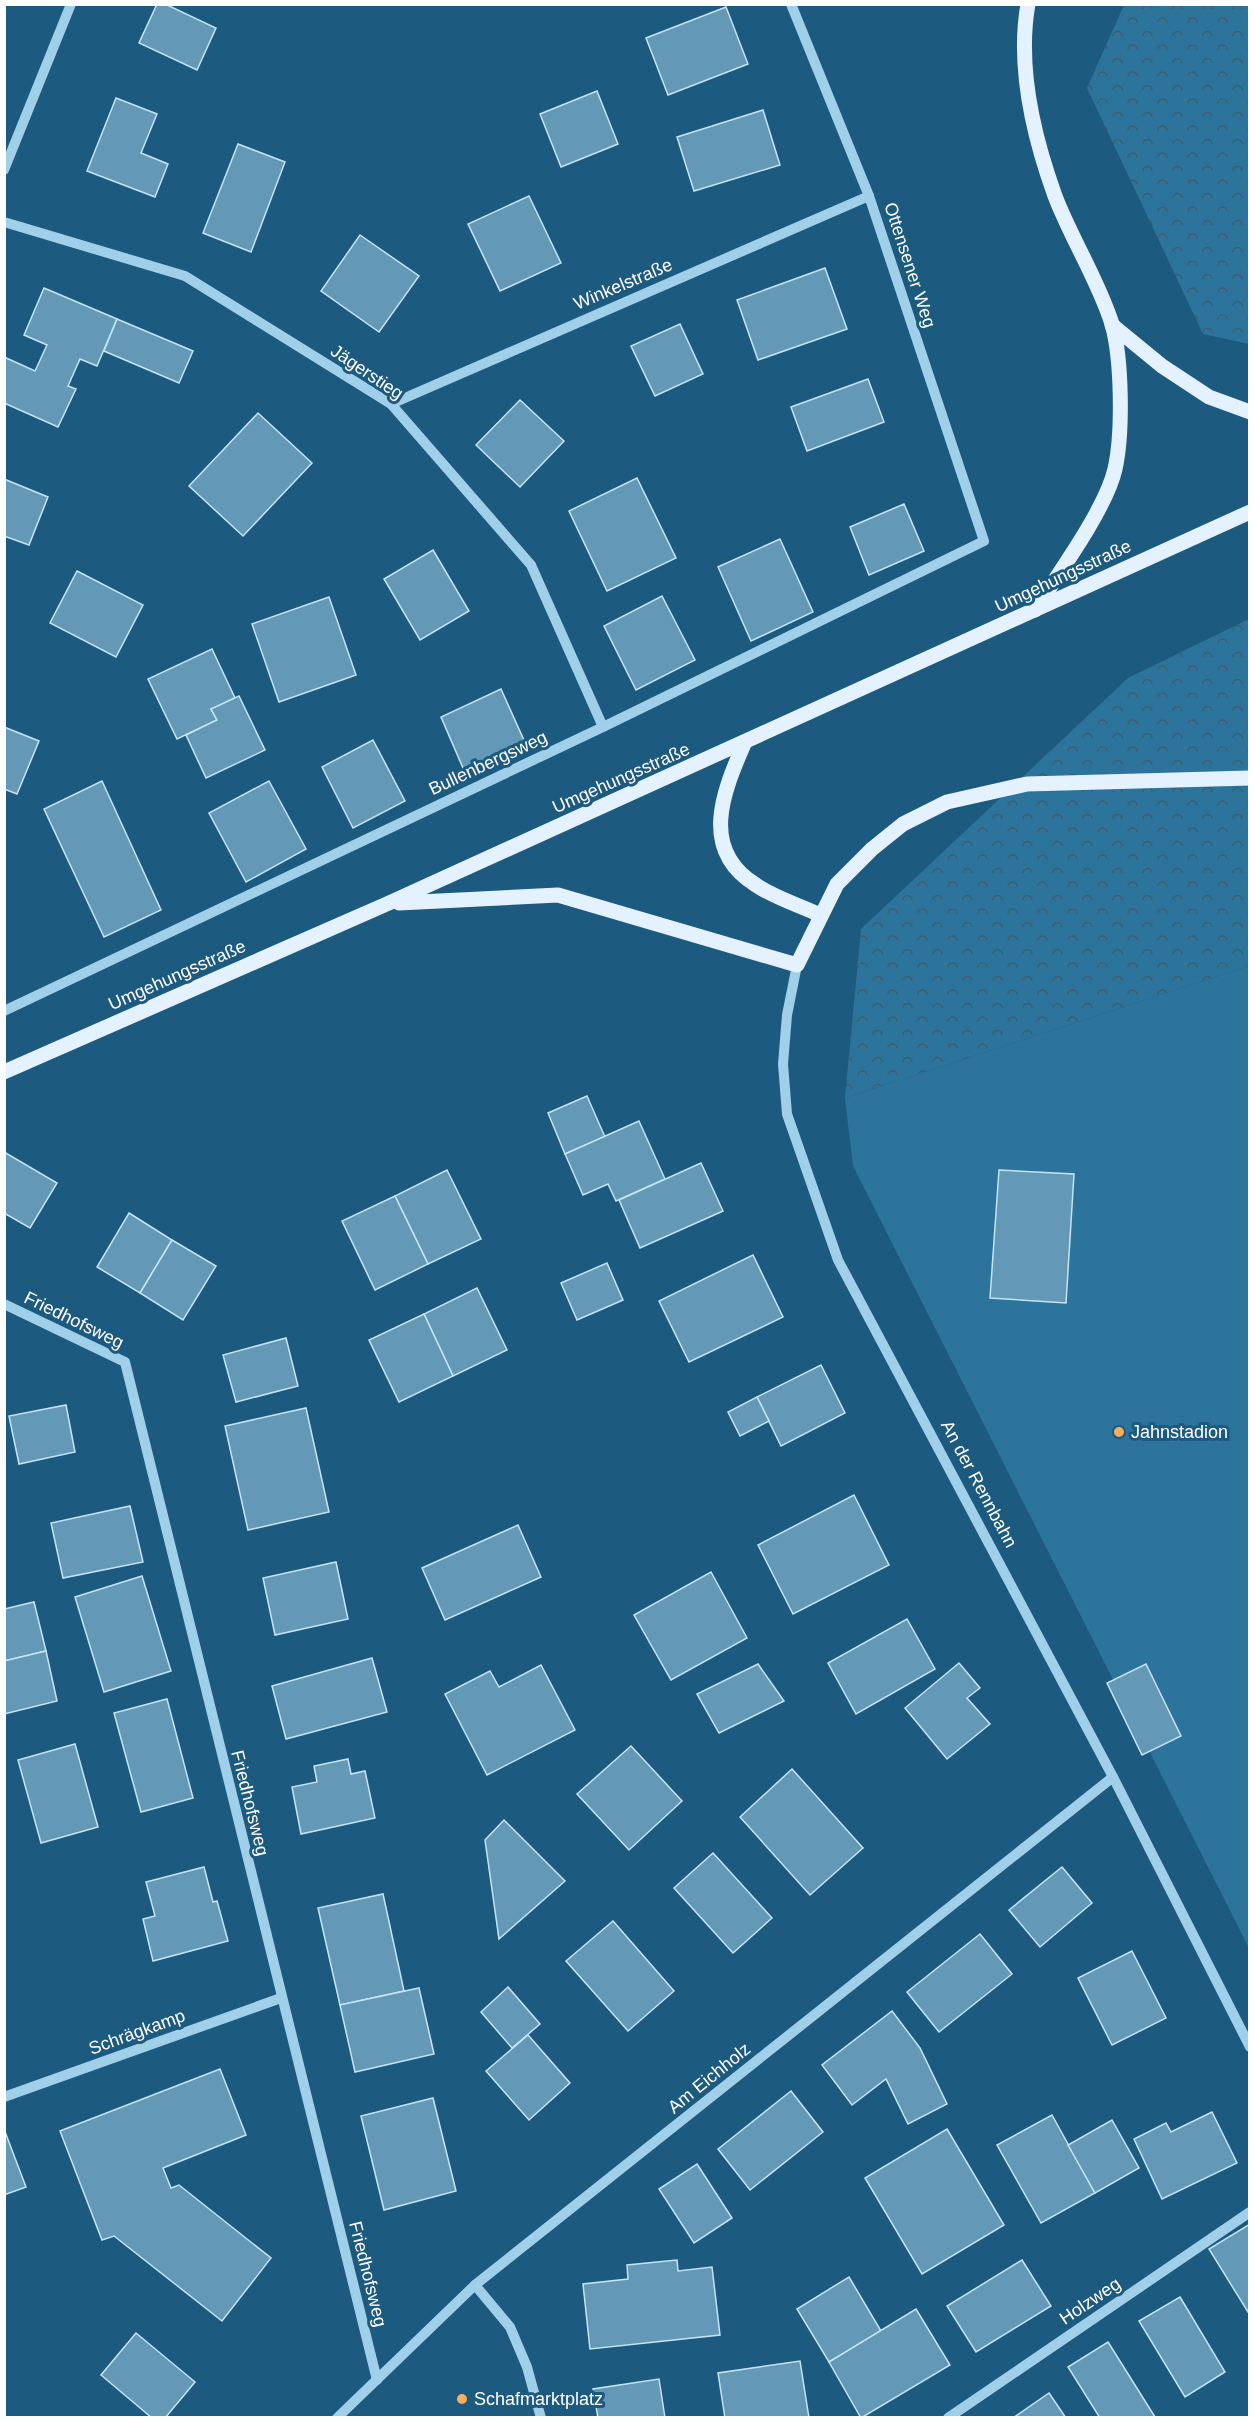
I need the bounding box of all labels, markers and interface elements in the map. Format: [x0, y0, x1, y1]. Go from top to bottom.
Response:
street label: Ottensener Weg [880, 200, 940, 330]
street label: Winkelstraße [571, 254, 675, 314]
street label: Jägerstieg [327, 340, 407, 404]
street label: Umgehungsstraße [992, 536, 1134, 616]
street label: Bullenbergsweg [426, 727, 550, 799]
street label: Umgehungsstraße [549, 739, 693, 817]
street label: Umgehungsstraße [105, 936, 249, 1014]
street label: Friedhofsweg [21, 1287, 127, 1353]
street label: An der Rennbahn [937, 1417, 1021, 1551]
place label: Jahnstadion [1131, 1422, 1228, 1442]
marker: Jahnstadion [1112, 1425, 1126, 1439]
street label: Friedhofsweg [227, 1748, 273, 1858]
street label: Schrägkamp [86, 2005, 188, 2059]
street label: Am Eichholz [664, 2039, 754, 2117]
street label: Friedhofsweg [345, 2219, 391, 2329]
street label: Holzweg [1056, 2273, 1124, 2329]
place label: Schafmarktplatz [474, 2389, 603, 2409]
marker: Schafmarktplatz [455, 2392, 469, 2406]

